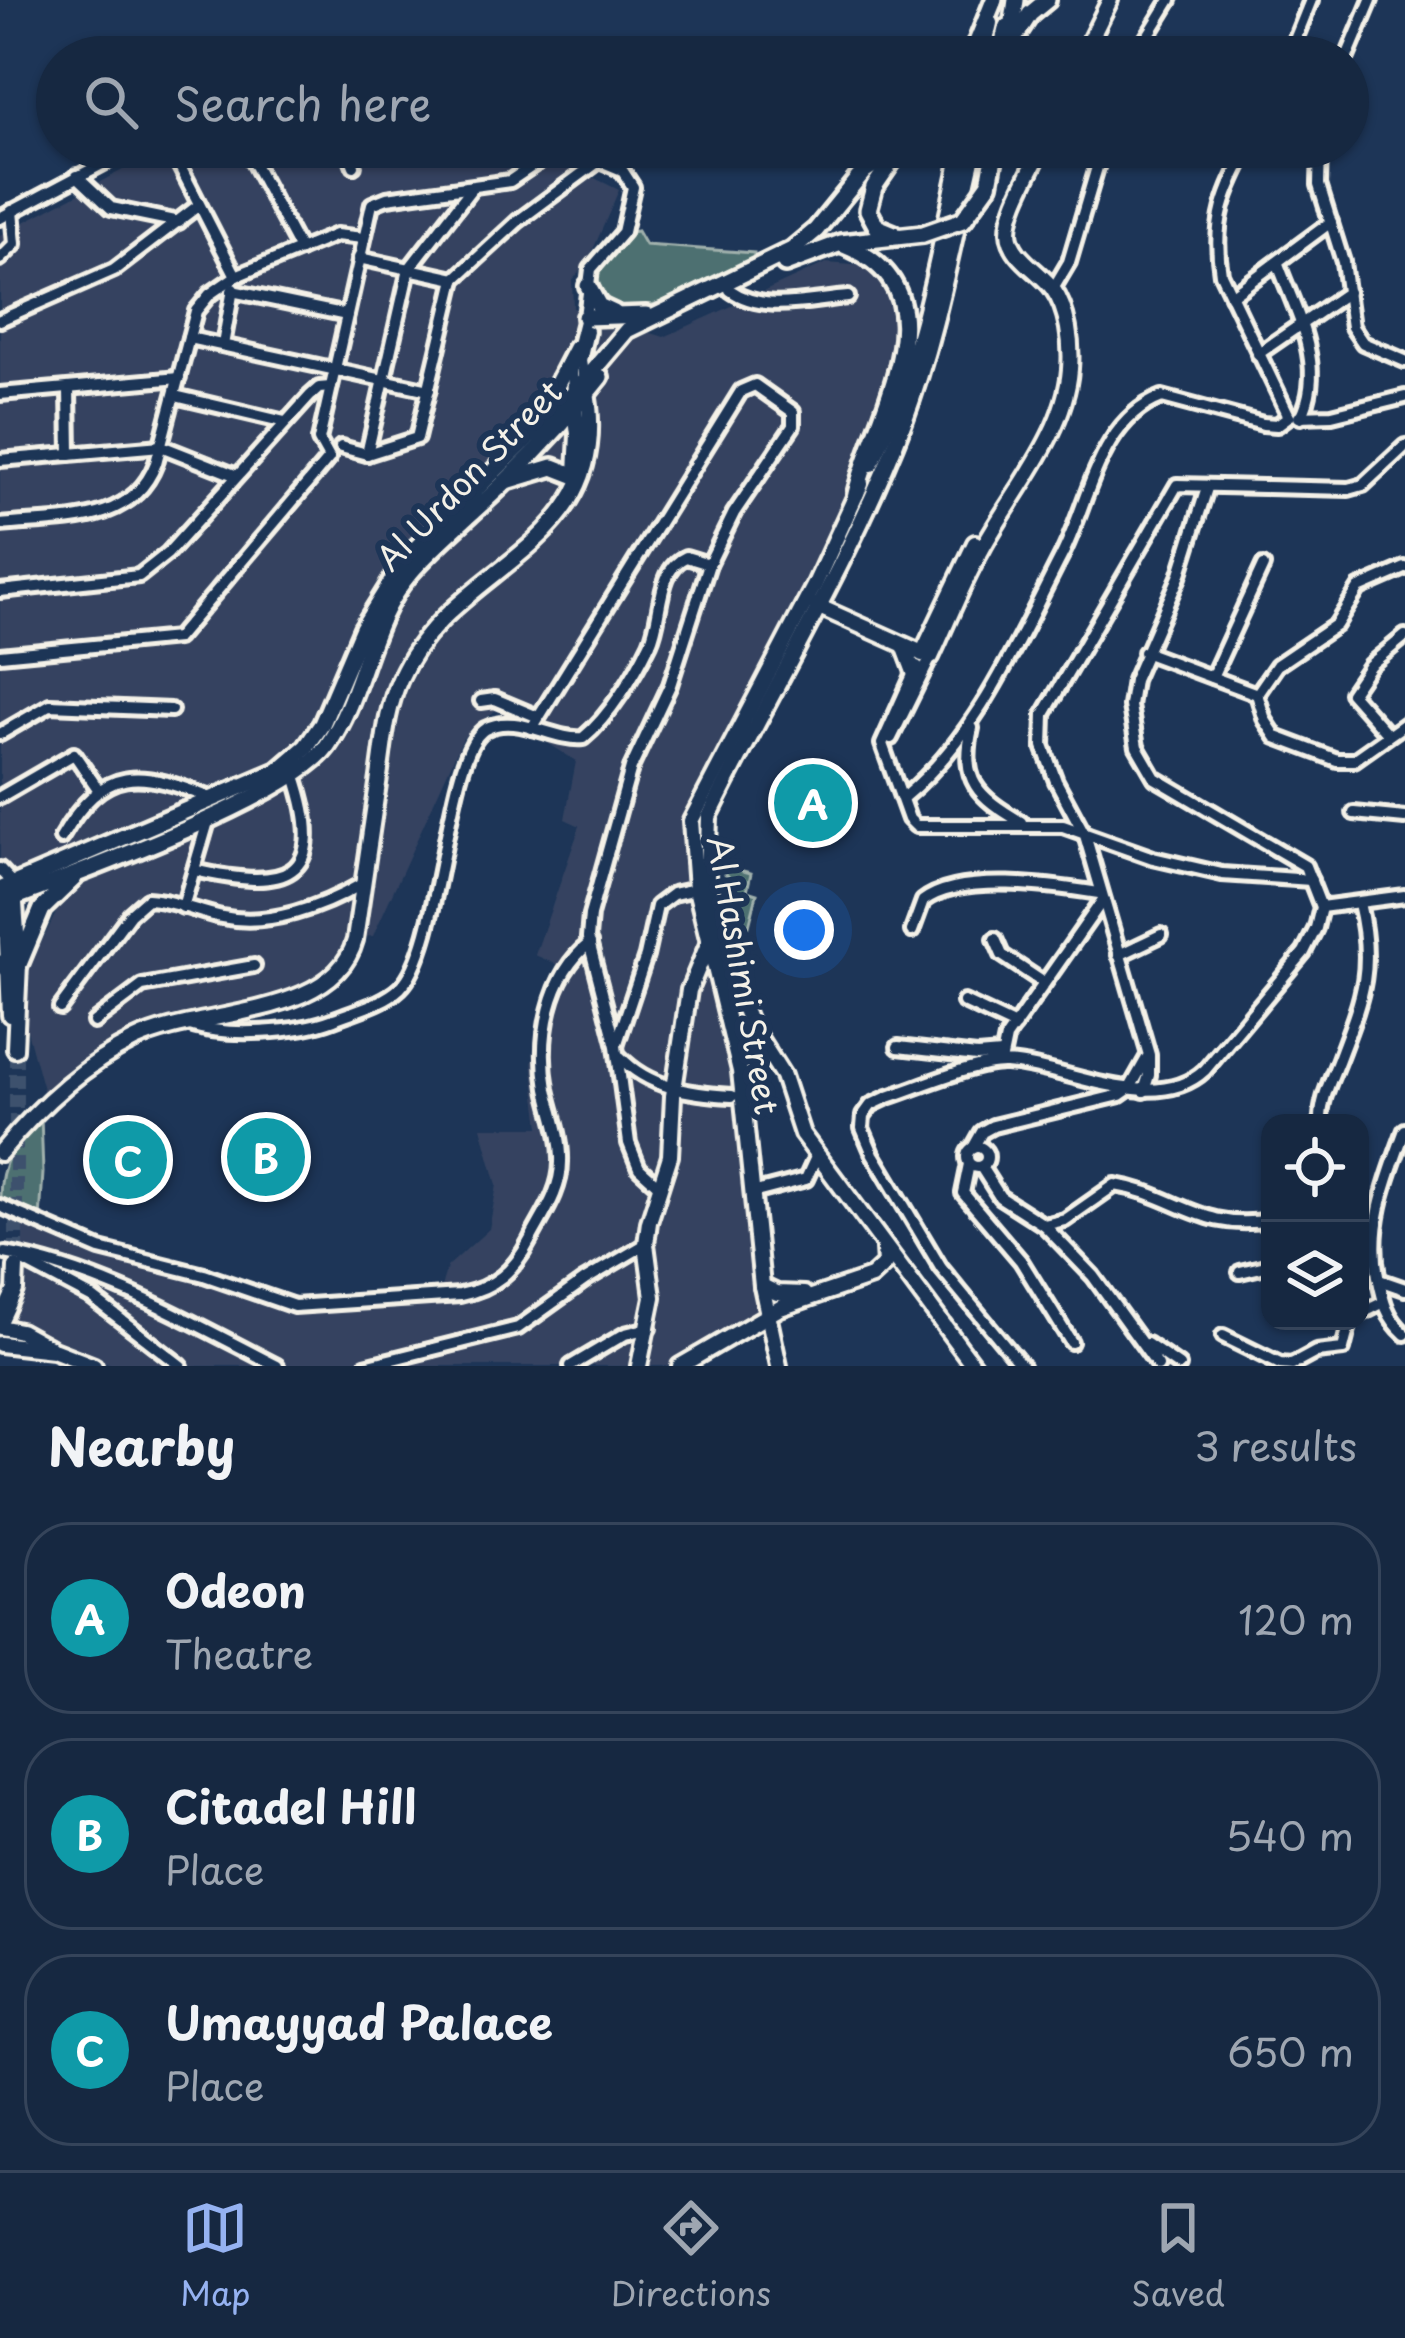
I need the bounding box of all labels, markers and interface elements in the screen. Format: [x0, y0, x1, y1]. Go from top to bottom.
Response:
search box [36, 36, 1369, 168]
text: Search here [174, 68, 431, 136]
icon: search [78, 69, 144, 135]
street label: Al Urdon Street [364, 367, 572, 581]
pin: A [774, 758, 852, 848]
street label: Al Hashimi Street [696, 832, 794, 1118]
your location [774, 900, 834, 960]
pin: B [227, 1112, 305, 1202]
map controls [1261, 1114, 1369, 1330]
button: locate [1261, 1114, 1369, 1222]
pin: C [89, 1115, 167, 1205]
button: layers [1261, 1222, 1369, 1330]
text: Nearby [48, 1406, 235, 1483]
text: 3 results [1194, 1415, 1357, 1474]
text: Odeon [165, 1555, 306, 1623]
text: A [75, 1589, 105, 1648]
text: 120 m [1238, 1589, 1354, 1648]
text: Theatre [165, 1623, 313, 1682]
text: Citadel Hill [165, 1771, 416, 1839]
text: B [77, 1805, 103, 1864]
text: 540 m [1225, 1805, 1354, 1864]
text: Place [165, 1839, 265, 1898]
text: Umayyad Palace [165, 1987, 553, 2055]
text: C [75, 2021, 105, 2080]
text: 650 m [1227, 2021, 1354, 2080]
text: Place [165, 2055, 265, 2114]
tab: Map [180, 2195, 251, 2317]
tab: Directions [611, 2195, 771, 2317]
tab: Saved [1131, 2195, 1225, 2317]

